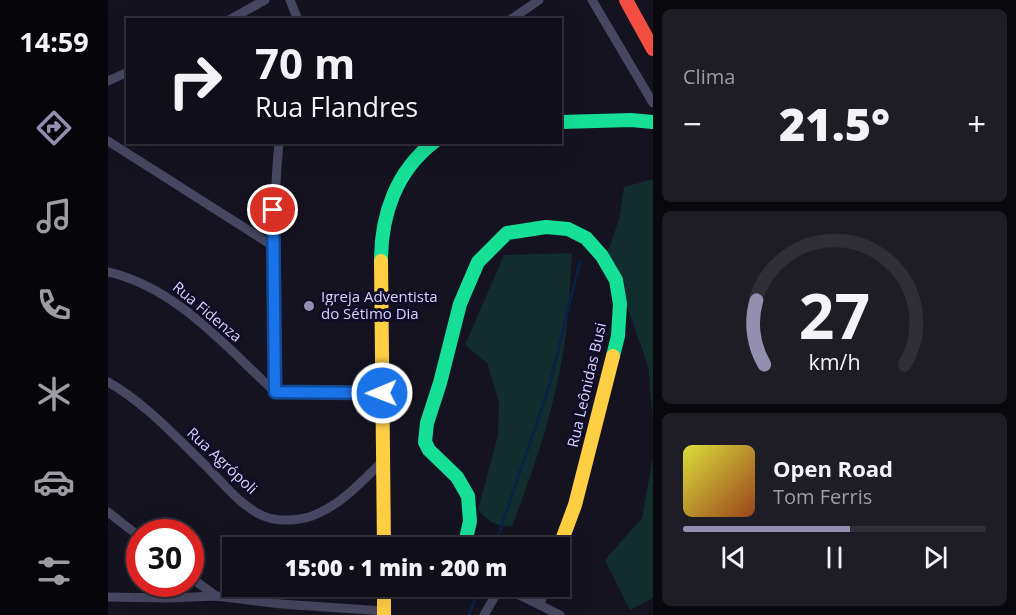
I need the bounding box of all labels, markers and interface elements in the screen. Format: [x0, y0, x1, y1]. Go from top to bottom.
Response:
text: 14:59 [19, 23, 89, 60]
text: 70 m [255, 34, 355, 91]
icon: right [156, 42, 234, 120]
text: Clima [683, 63, 735, 90]
text: Rua Flandres [255, 88, 418, 125]
text: 21.5° [779, 93, 890, 154]
text: − [683, 101, 702, 146]
text: + [967, 101, 986, 146]
icon: directions [33, 107, 75, 149]
pin [247, 184, 298, 235]
icon: arrive [256, 193, 289, 226]
icon: music [33, 195, 75, 237]
text: 27 [799, 272, 870, 357]
street label: Rua Fidenza [169, 276, 246, 346]
icon: phone [33, 284, 75, 326]
place label: Igreja Adventista do Sétimo Dia [321, 286, 438, 323]
marker: Igreja Adventista do Sétimo Dia [302, 299, 316, 313]
street label: Rua Leônidas Busi [562, 320, 610, 449]
text: km/h [808, 347, 861, 376]
position arrow [350, 361, 414, 425]
icon: climate [33, 373, 75, 415]
street label: Rua Agrópoli [183, 423, 262, 498]
text: Open Road [773, 453, 893, 483]
icon: car [33, 461, 75, 503]
text: Tom Ferris [773, 483, 872, 510]
speed limit sign: 30 [126, 519, 204, 597]
icon: previous [717, 541, 750, 574]
icon: pause [818, 541, 851, 574]
icon: next [919, 541, 952, 574]
icon: filters [33, 550, 75, 592]
text: 15:00 · 1 min · 200 m [285, 552, 507, 582]

